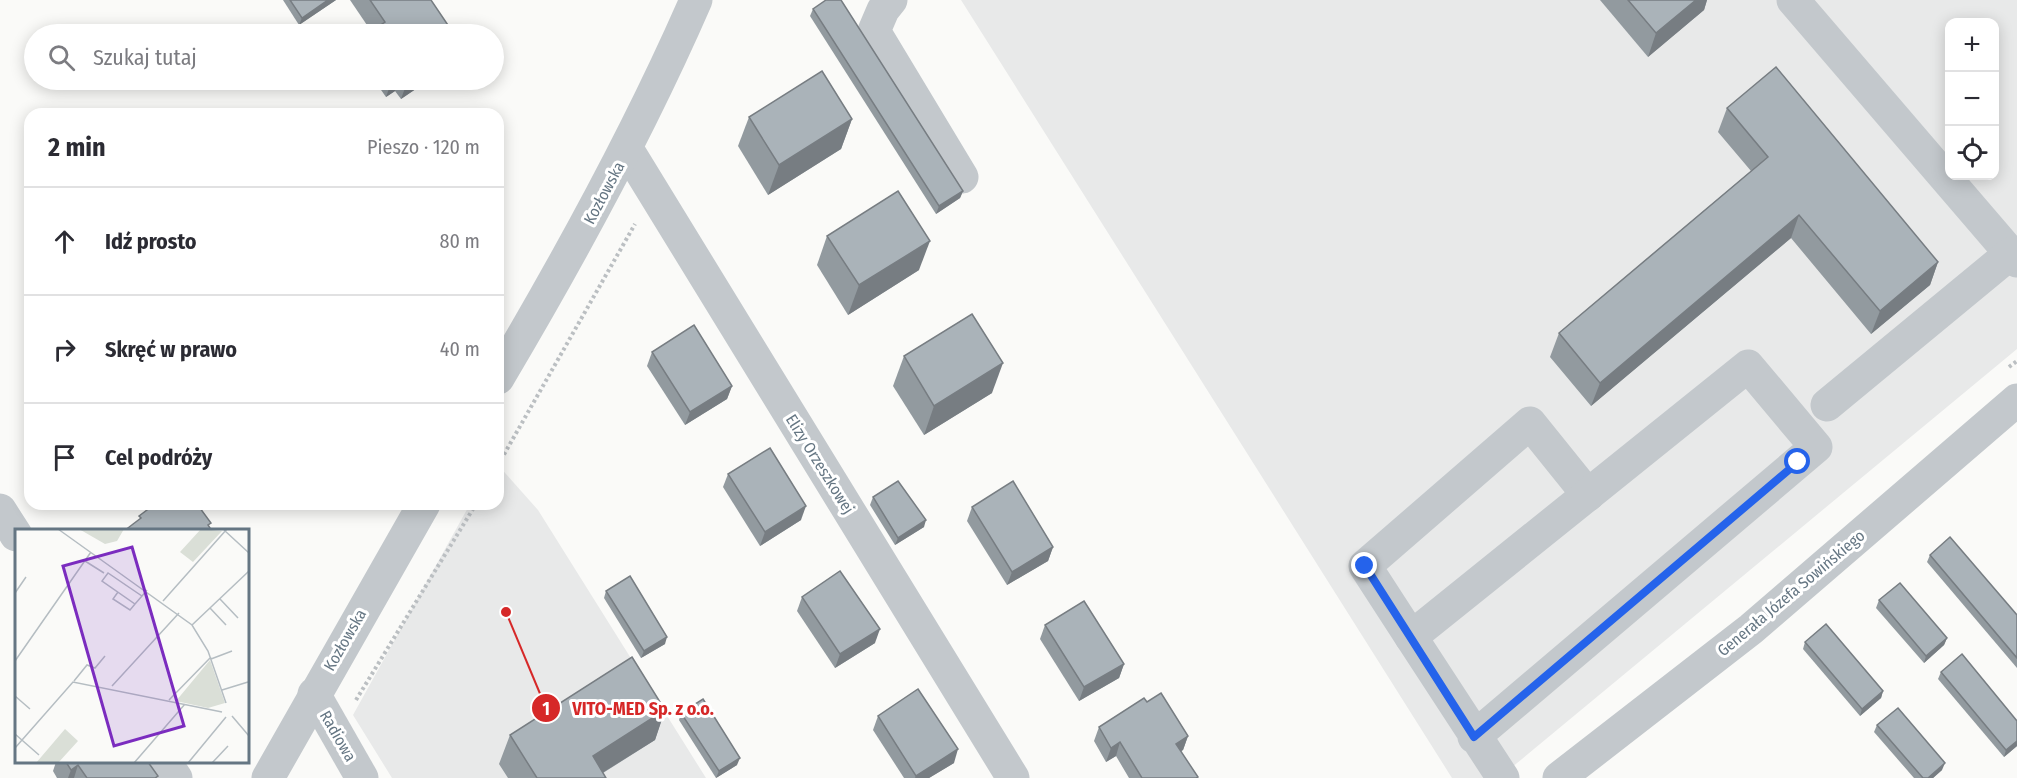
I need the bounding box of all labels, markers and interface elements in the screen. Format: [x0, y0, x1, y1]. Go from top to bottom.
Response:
map controls [1945, 18, 1999, 180]
button: + [1945, 18, 1999, 72]
search box [24, 24, 504, 90]
icon: search [45, 41, 78, 74]
text: Szukaj tutaj [93, 44, 197, 71]
button: − [1945, 72, 1999, 126]
button: locate [1945, 126, 1999, 180]
text: 2 min [48, 132, 106, 163]
text: Pieszo · 120 m [367, 135, 480, 159]
street label: Kozłowska [580, 158, 628, 227]
icon: ahead [48, 225, 81, 258]
text: Idź prosto [105, 228, 197, 255]
text: 80 m [440, 229, 480, 253]
icon: right [48, 333, 81, 366]
text: Skręć w prawo [105, 336, 237, 363]
text: 40 m [440, 337, 480, 361]
street label: Elizy Orzeszkowej [782, 411, 858, 517]
icon: arrive [48, 441, 81, 474]
text: Cel podróży [105, 444, 212, 471]
route start [1784, 448, 1810, 474]
street label: Generała Józefa Sowińskiego [1713, 526, 1869, 660]
inset map [15, 529, 249, 763]
route end [1351, 552, 1377, 578]
street label: Kozłowska [320, 606, 370, 674]
callout: VITO-MED Sp. z o.o. [531, 690, 726, 726]
text: 1 [542, 698, 550, 720]
text: VITO-MED Sp. z o.o. [571, 698, 714, 720]
street label: Radiowa [316, 707, 360, 765]

